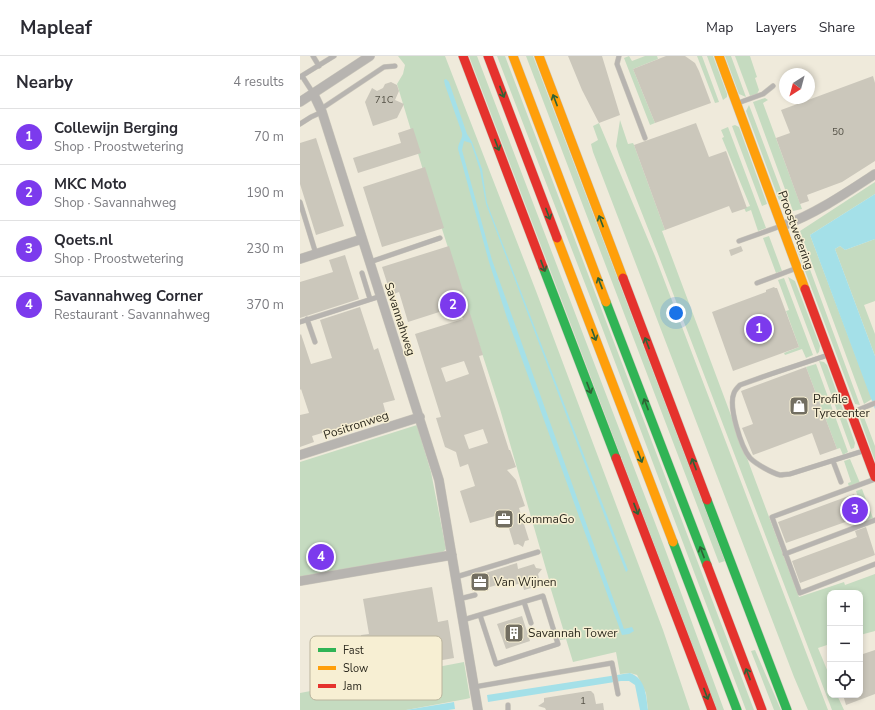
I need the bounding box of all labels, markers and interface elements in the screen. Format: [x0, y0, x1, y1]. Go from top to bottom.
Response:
text: Mapleaf [20, 15, 92, 41]
text: Map [706, 18, 733, 37]
text: Layers [755, 18, 797, 37]
text: Share [819, 18, 855, 37]
north arrow [779, 68, 815, 104]
text: Nearby [16, 71, 73, 94]
text: 4 results [233, 73, 284, 91]
one-way arrow [498, 86, 506, 98]
house number: 71C [375, 93, 394, 107]
one-way arrow [551, 94, 559, 106]
text: Collewijn Berging [54, 118, 178, 138]
house number: 50 [832, 125, 844, 139]
text: 1 [25, 128, 33, 146]
text: 70 m [254, 128, 284, 146]
text: Shop · Proostwetering [54, 138, 184, 156]
one-way arrow [493, 138, 501, 150]
text: MKC Moto [54, 174, 127, 194]
text: 2 [25, 184, 33, 202]
text: 190 m [246, 184, 284, 202]
street label: Proostwetering [774, 188, 818, 272]
text: Shop · Savannahweg [54, 194, 176, 212]
one-way arrow [544, 207, 552, 219]
one-way arrow [597, 216, 605, 228]
text: Qoets.nl [54, 230, 113, 250]
text: 3 [25, 240, 33, 258]
text: 230 m [246, 240, 284, 258]
text: Shop · Proostwetering [54, 250, 184, 268]
one-way arrow [540, 260, 548, 272]
one-way arrow [595, 277, 603, 289]
street label: Savannahweg [381, 280, 419, 358]
text: Savannahweg Corner [54, 286, 203, 306]
pin: 2 [440, 290, 466, 320]
text: 4 [25, 296, 33, 314]
text: 370 m [246, 296, 284, 314]
your location [666, 303, 686, 323]
text: Restaurant · Savannahweg [54, 306, 210, 324]
pin: 1 [746, 314, 772, 344]
one-way arrow [591, 329, 599, 341]
one-way arrow [643, 337, 651, 349]
one-way arrow [586, 381, 594, 393]
place label: Profile Tyrecenter [813, 391, 870, 421]
shop icon: Profile Tyrecenter [788, 395, 810, 417]
one-way arrow [641, 399, 649, 411]
street label: Positronweg [321, 407, 391, 443]
one-way arrow [637, 450, 645, 462]
one-way arrow [689, 459, 697, 471]
pin: 3 [842, 495, 868, 525]
one-way arrow [632, 503, 640, 515]
office icon: KommaGo [493, 508, 515, 530]
place label: KommaGo [518, 511, 575, 527]
pin: 4 [308, 542, 334, 572]
one-way arrow [697, 547, 705, 559]
office icon: Van Wijnen [469, 571, 491, 593]
place label: Van Wijnen [493, 574, 557, 590]
map controls [827, 590, 863, 698]
button: + [827, 590, 863, 626]
building icon: Savannah Tower [503, 622, 525, 644]
place label: Savannah Tower [528, 625, 618, 641]
button: − [827, 626, 863, 662]
legend [310, 636, 442, 700]
text: Fast [343, 643, 364, 658]
text: Slow [343, 661, 368, 676]
button: locate [827, 662, 863, 698]
one-way arrow [744, 668, 752, 680]
text: Jam [342, 679, 362, 694]
one-way arrow [702, 687, 710, 699]
house number: 1 [580, 694, 586, 708]

